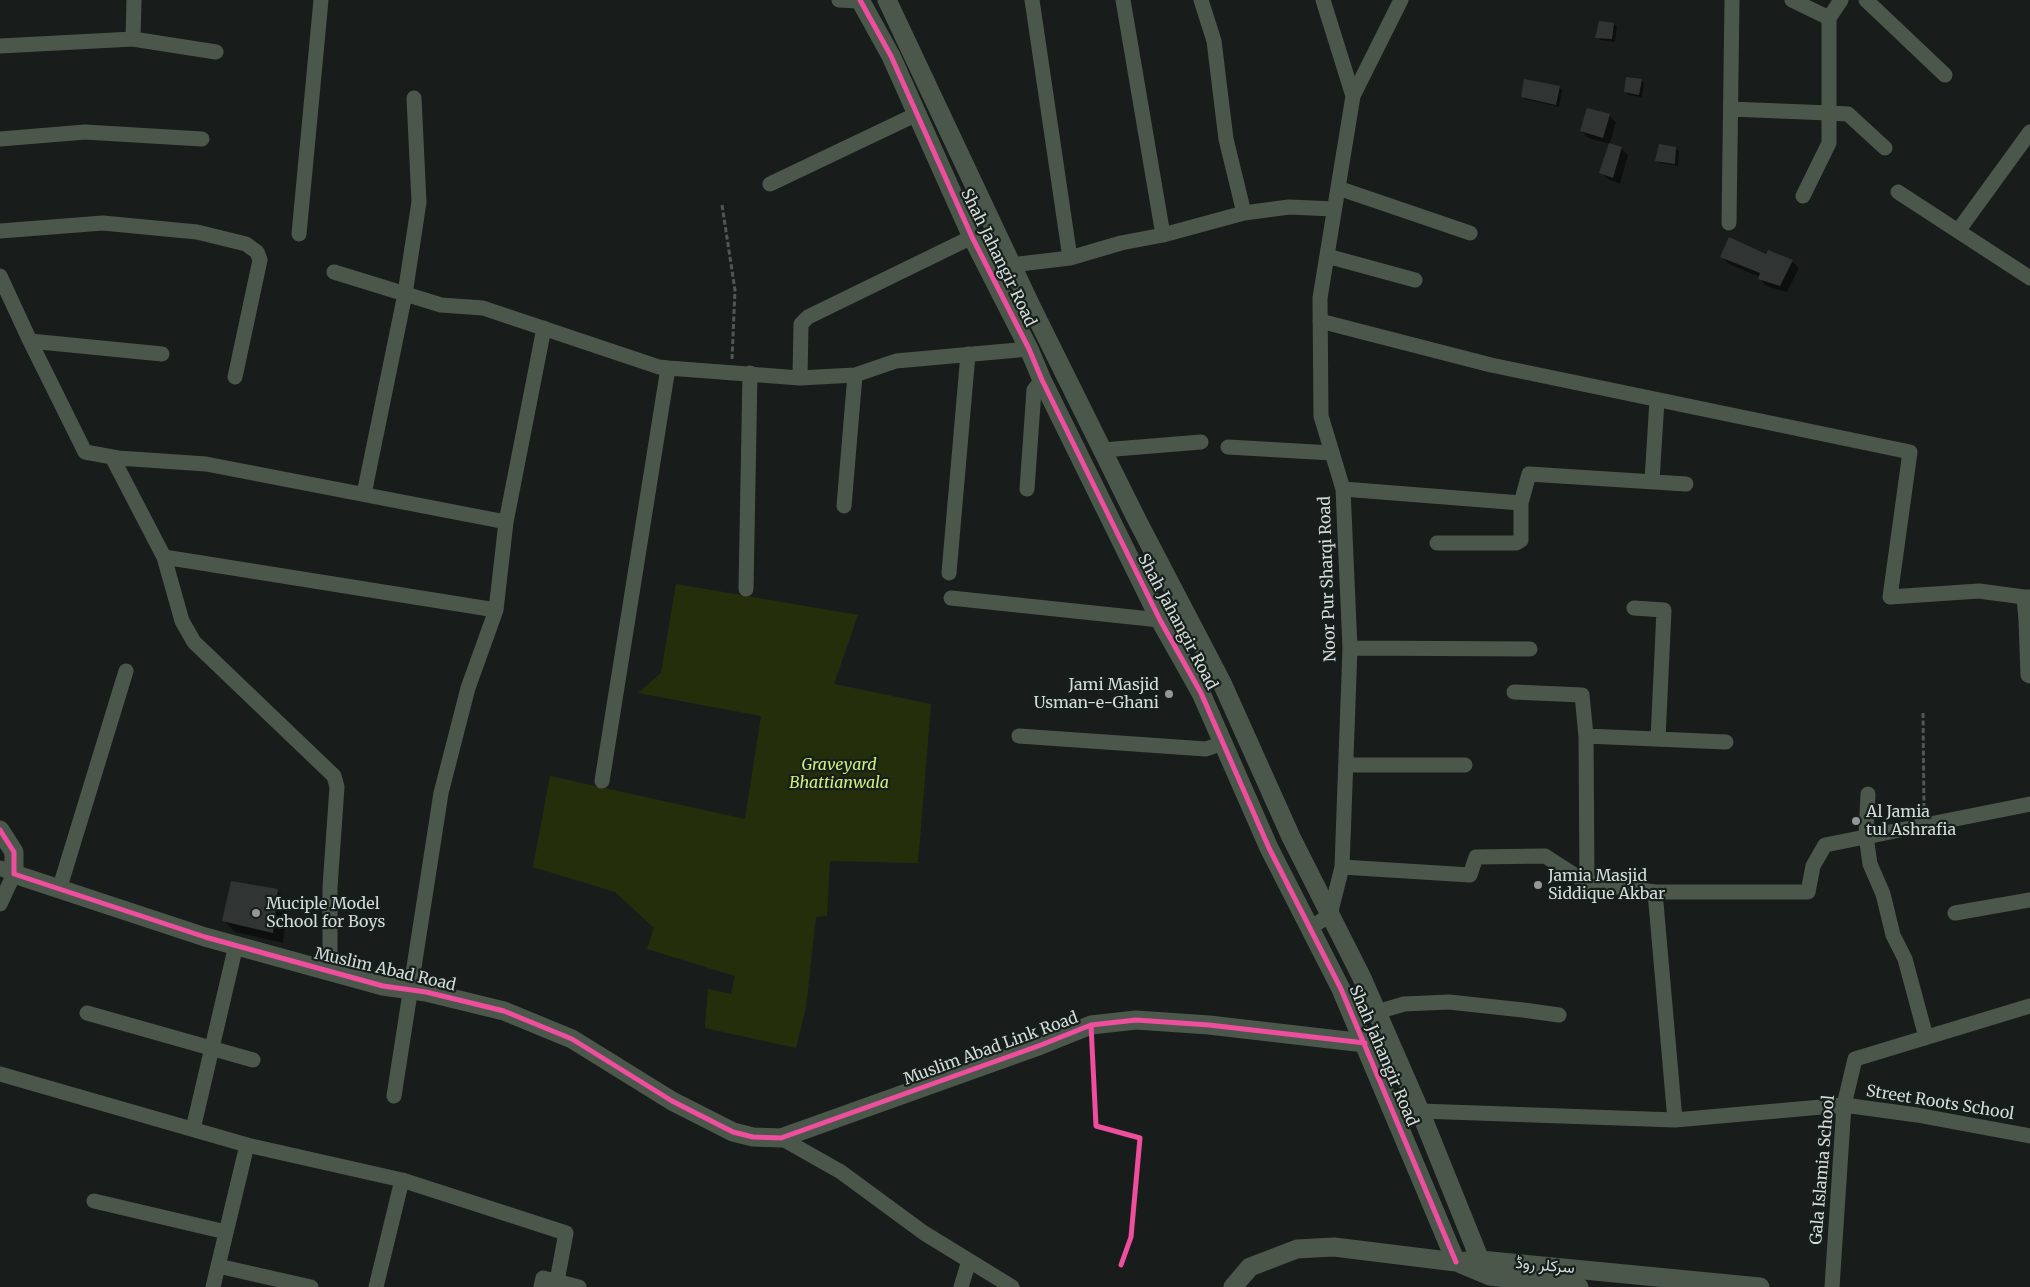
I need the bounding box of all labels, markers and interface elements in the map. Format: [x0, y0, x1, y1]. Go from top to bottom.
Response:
street label: Shah Jahangir Road [956, 186, 1040, 330]
street label: Noor Pur Sharqi Road [1316, 496, 1340, 662]
street label: Shah Jahangir Road [1133, 551, 1221, 693]
place label: Jami Masjid Usman-e-Ghani [1034, 675, 1159, 713]
marker: Jami Masjid Usman-e-Ghani [1163, 688, 1175, 700]
park label: Graveyard Bhattianwala [789, 755, 889, 793]
place label: Al Jamia tul Ashrafia [1866, 802, 1956, 840]
marker: Al Jamia tul Ashrafia [1850, 815, 1862, 827]
place label: Jamia Masjid Siddique Akbar [1548, 866, 1665, 904]
marker: Jamia Masjid Siddique Akbar [1532, 879, 1544, 891]
place label: Muciple Model School for Boys [266, 894, 385, 932]
marker: Muciple Model School for Boys [250, 907, 262, 919]
street label: Muslim Abad Road [312, 944, 458, 996]
street label: Shah Jahangir Road [1345, 983, 1421, 1129]
street label: Muslim Abad Link Road [901, 1008, 1081, 1090]
street label: Street Roots School [1865, 1082, 2015, 1124]
street label: Gala Islamia School [1807, 1094, 1839, 1246]
street label: سرکلر روڈ [1515, 1254, 1575, 1278]

